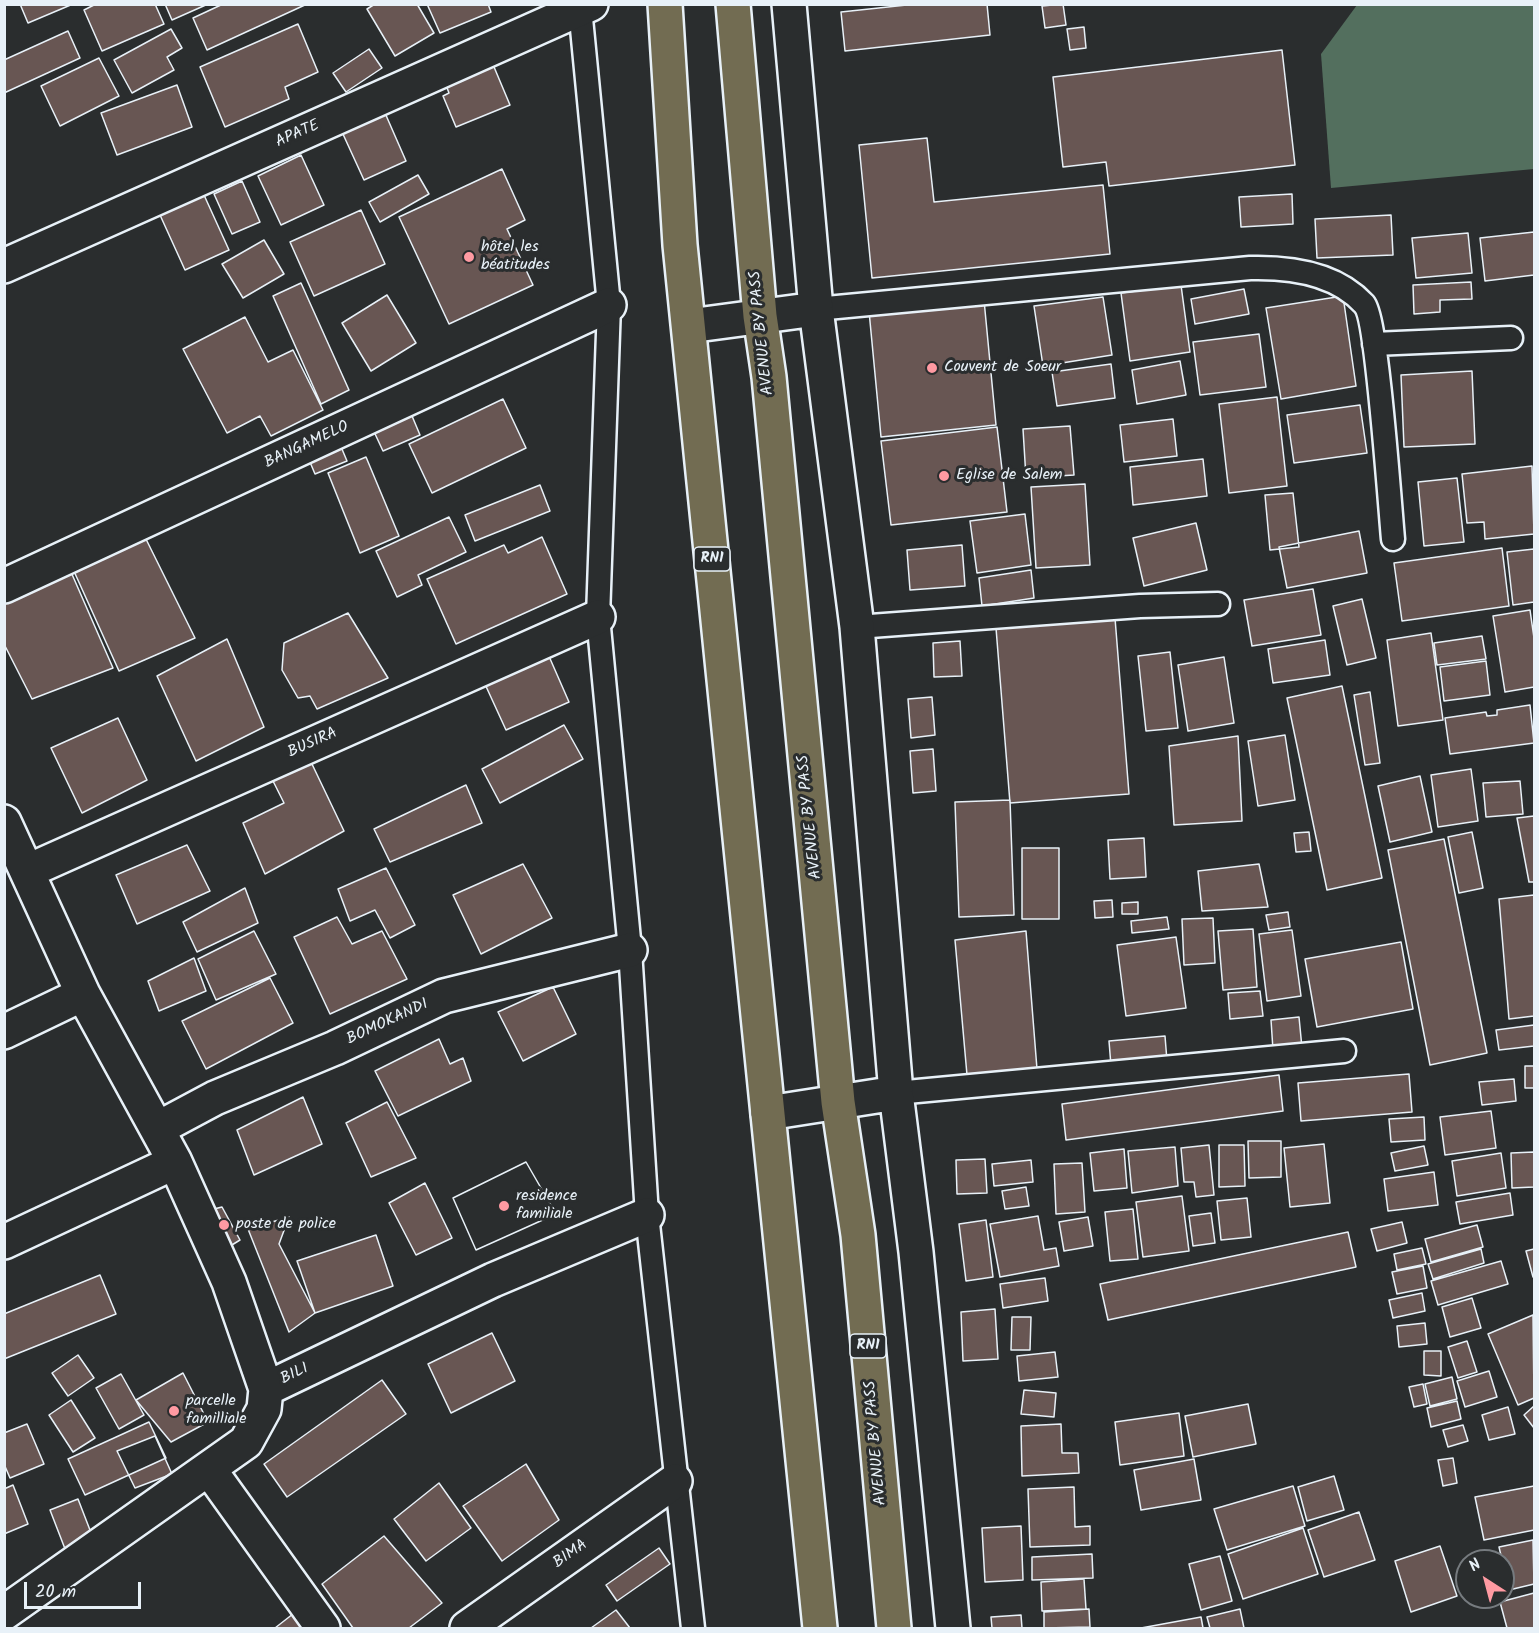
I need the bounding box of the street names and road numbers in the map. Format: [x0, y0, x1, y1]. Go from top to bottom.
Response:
street label: APATE [273, 117, 323, 153]
street label: AVENUE BY PASS [747, 270, 779, 396]
street label: BANGAMELO [262, 418, 352, 474]
road number: RN1 [694, 547, 730, 571]
street label: BUSIRA [285, 725, 341, 763]
street label: AVENUE BY PASS [795, 754, 827, 880]
street label: BOMOKANDI [344, 996, 432, 1050]
road number: RN1 [850, 1334, 886, 1358]
street label: BILI [278, 1360, 312, 1390]
street label: AVENUE BY PASS [862, 1380, 892, 1506]
street label: BIMA [550, 1536, 592, 1574]

